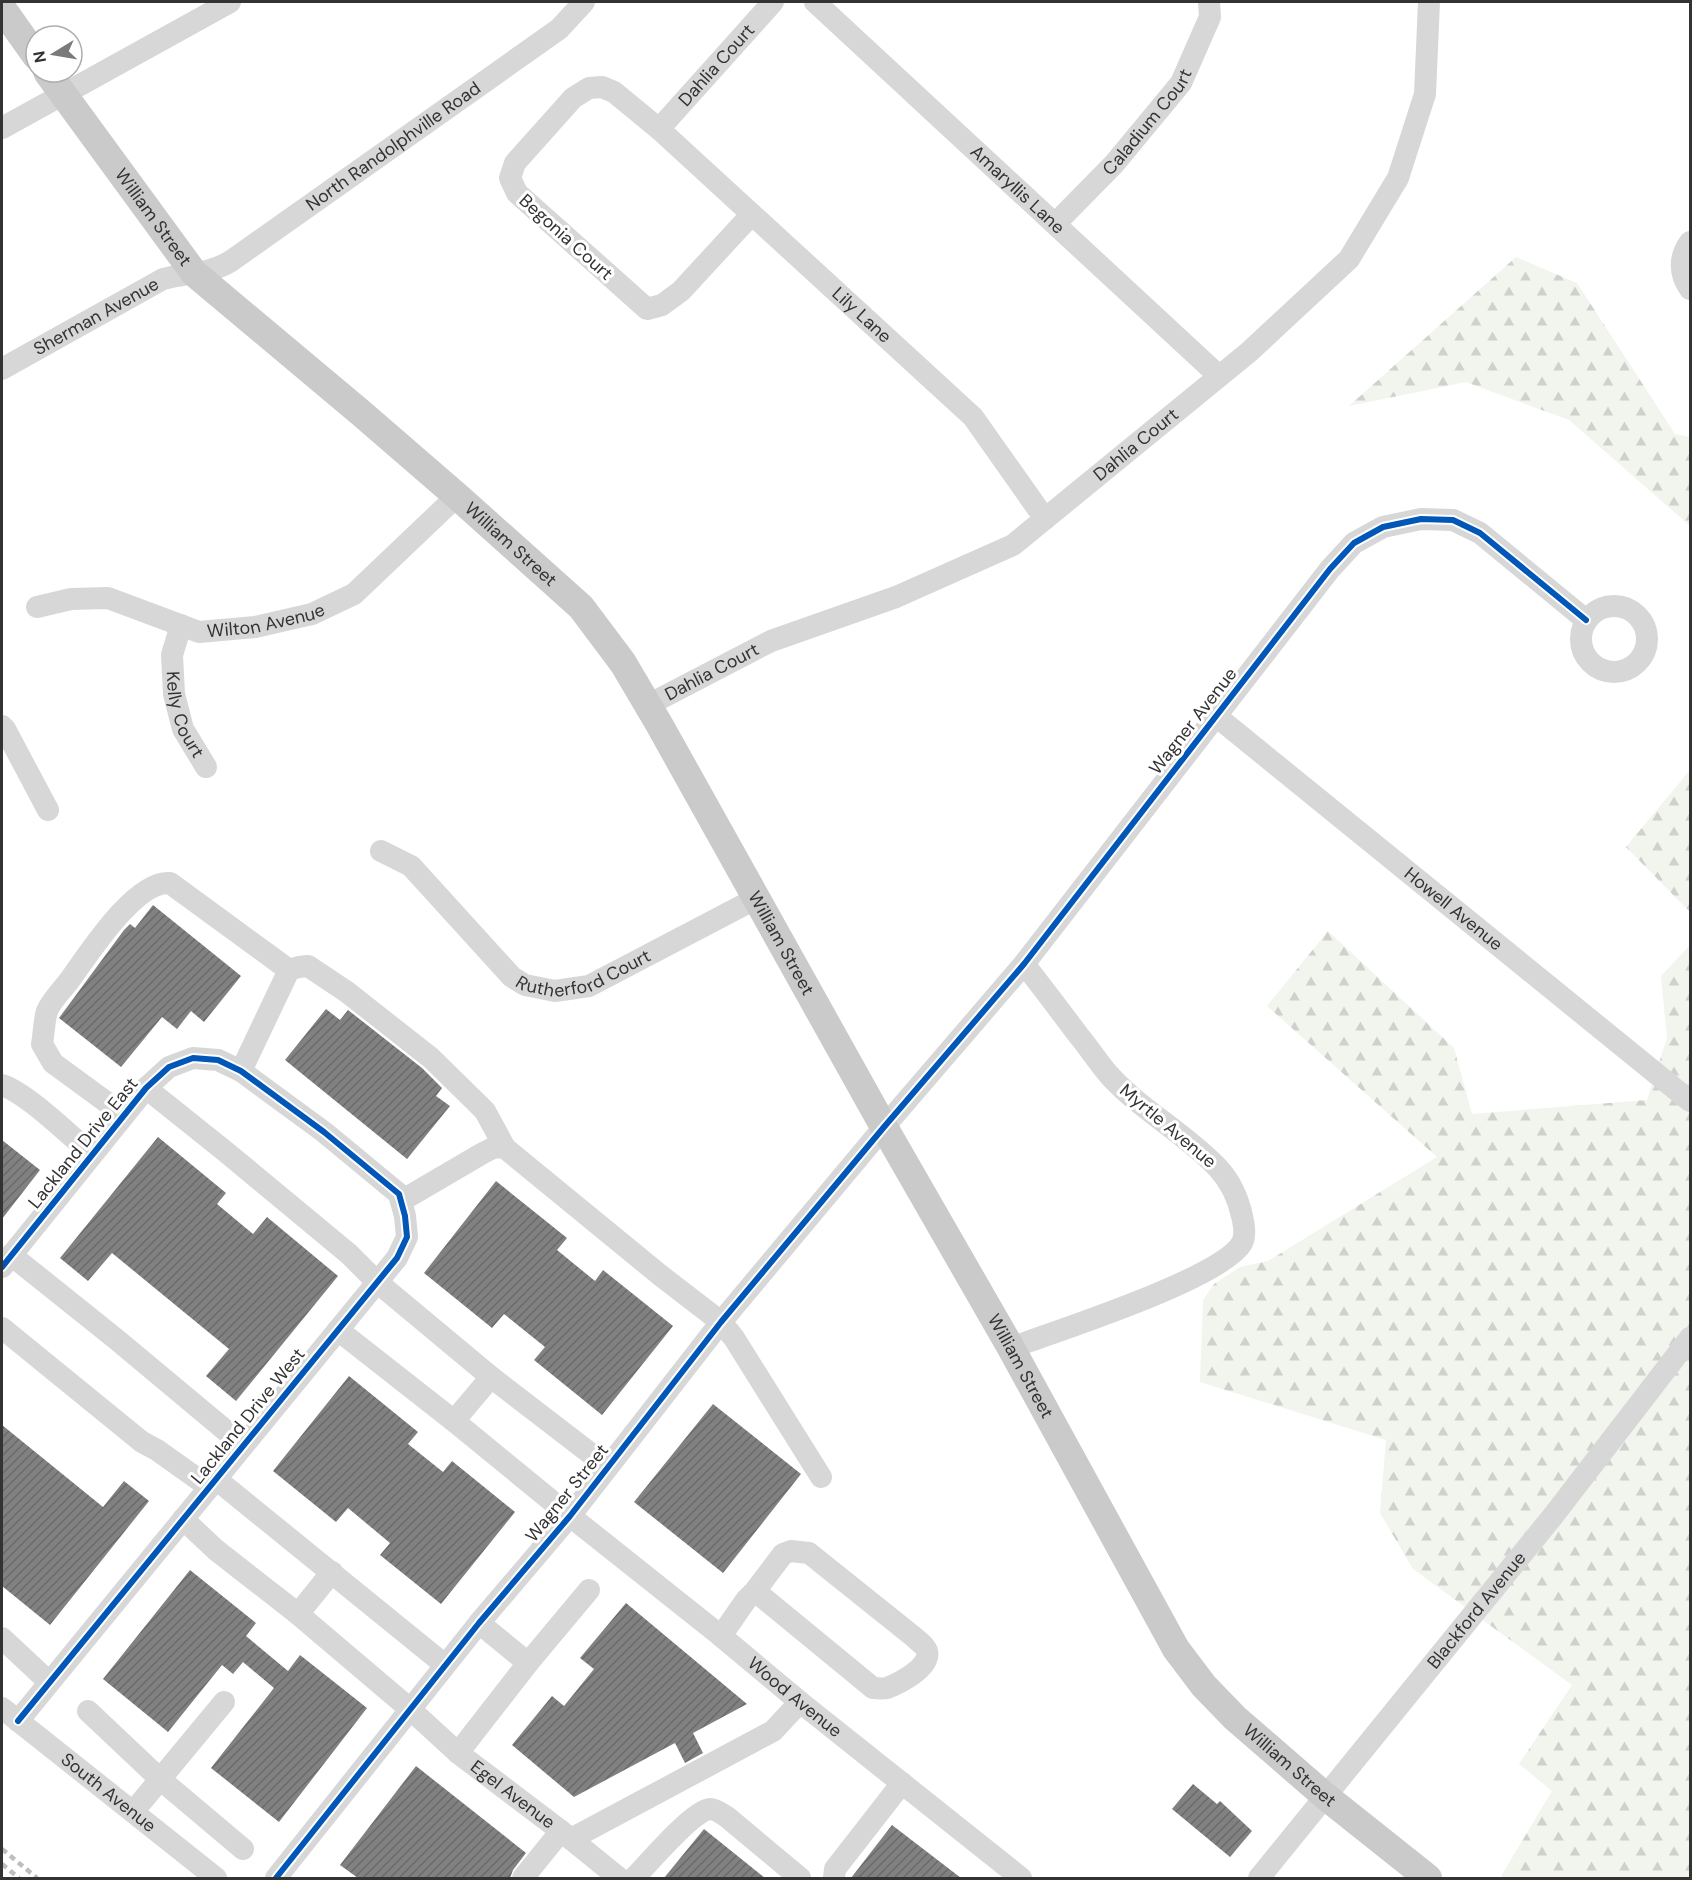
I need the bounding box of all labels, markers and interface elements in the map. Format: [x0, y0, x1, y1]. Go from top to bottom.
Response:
street label: Dahlia Court [673, 19, 760, 111]
north arrow [24, 24, 84, 84]
text: N [28, 49, 51, 64]
street label: Caladium Court [1097, 65, 1198, 181]
street label: North Randolphville Road [301, 76, 485, 216]
street label: Amaryllis Lane [965, 140, 1070, 239]
street label: William Street [109, 163, 197, 271]
street label: Begonia Court [514, 189, 618, 285]
street label: Sherman Avenue [29, 272, 163, 361]
street label: Lily Lane [827, 282, 897, 348]
street label: Dahlia Court [1088, 403, 1183, 486]
street label: William Street [460, 497, 562, 592]
street label: Wilton Avenue [206, 598, 329, 643]
street label: Dahlia Court [661, 637, 763, 706]
street label: Wagner Avenue [1144, 663, 1242, 779]
street label: Kelly Court [161, 671, 210, 762]
street label: Howell Avenue [1399, 862, 1508, 956]
street label: William Street [743, 887, 820, 999]
street label: Rutherford Court [511, 944, 655, 1003]
street label: Lackland Drive East [23, 1073, 143, 1213]
street label: Myrtle Avenue [1115, 1079, 1221, 1173]
street label: William Street [982, 1310, 1059, 1422]
street label: Lackland Drive West [186, 1343, 310, 1489]
street label: Wagner Street [520, 1439, 614, 1547]
street label: Blackford Avenue [1422, 1547, 1531, 1674]
street label: Wood Avenue [743, 1651, 847, 1743]
street label: William Street [1238, 1718, 1341, 1812]
street label: South Avenue [56, 1747, 161, 1838]
street label: Egel Avenue [466, 1755, 560, 1834]

